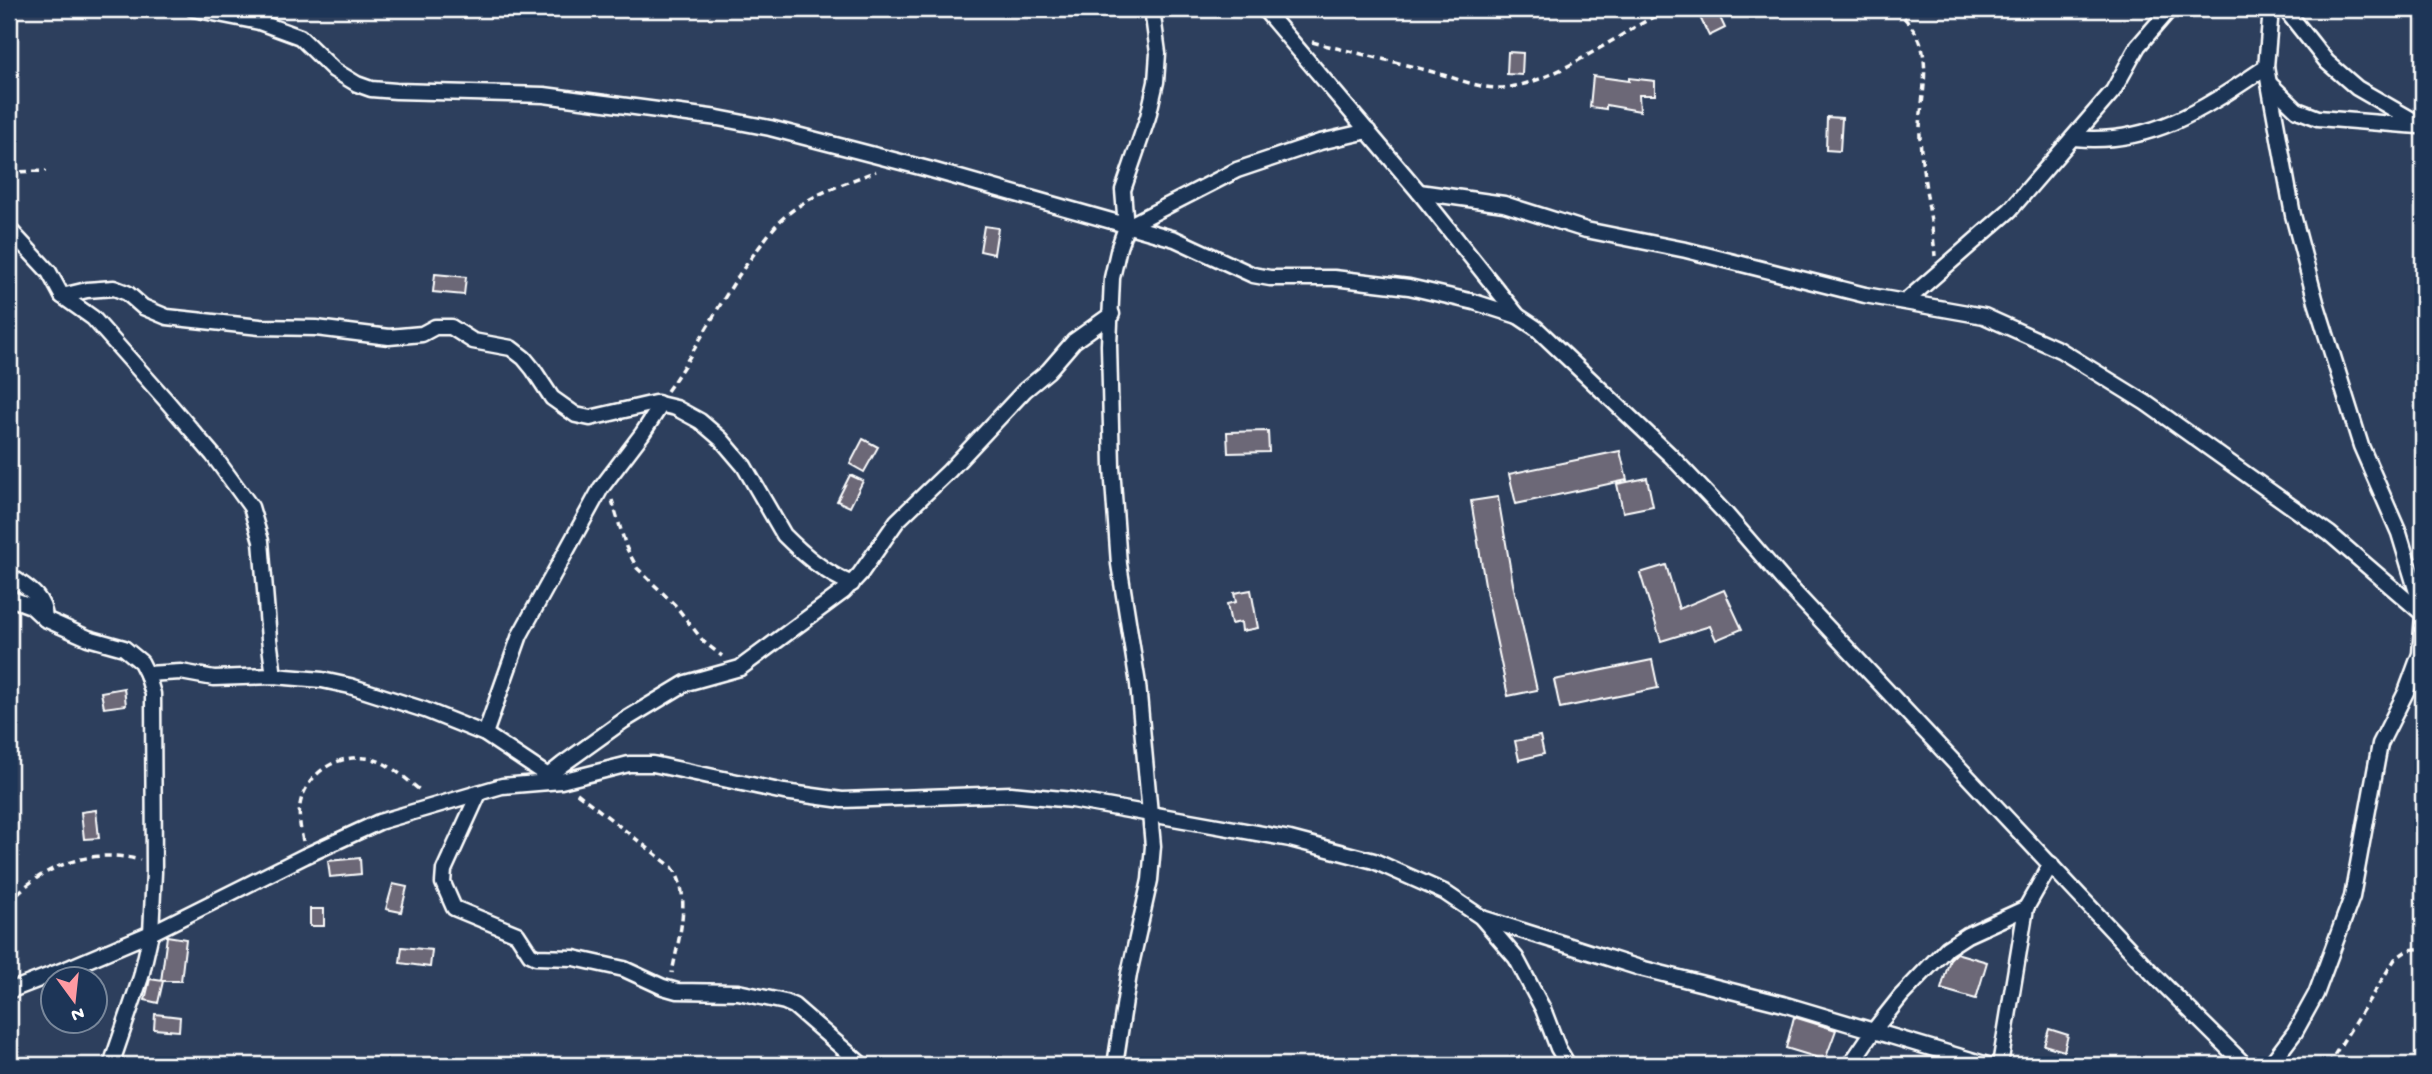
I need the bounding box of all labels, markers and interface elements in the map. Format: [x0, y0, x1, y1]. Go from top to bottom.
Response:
north arrow [38, 965, 108, 1036]
text: N [69, 1000, 86, 1026]

